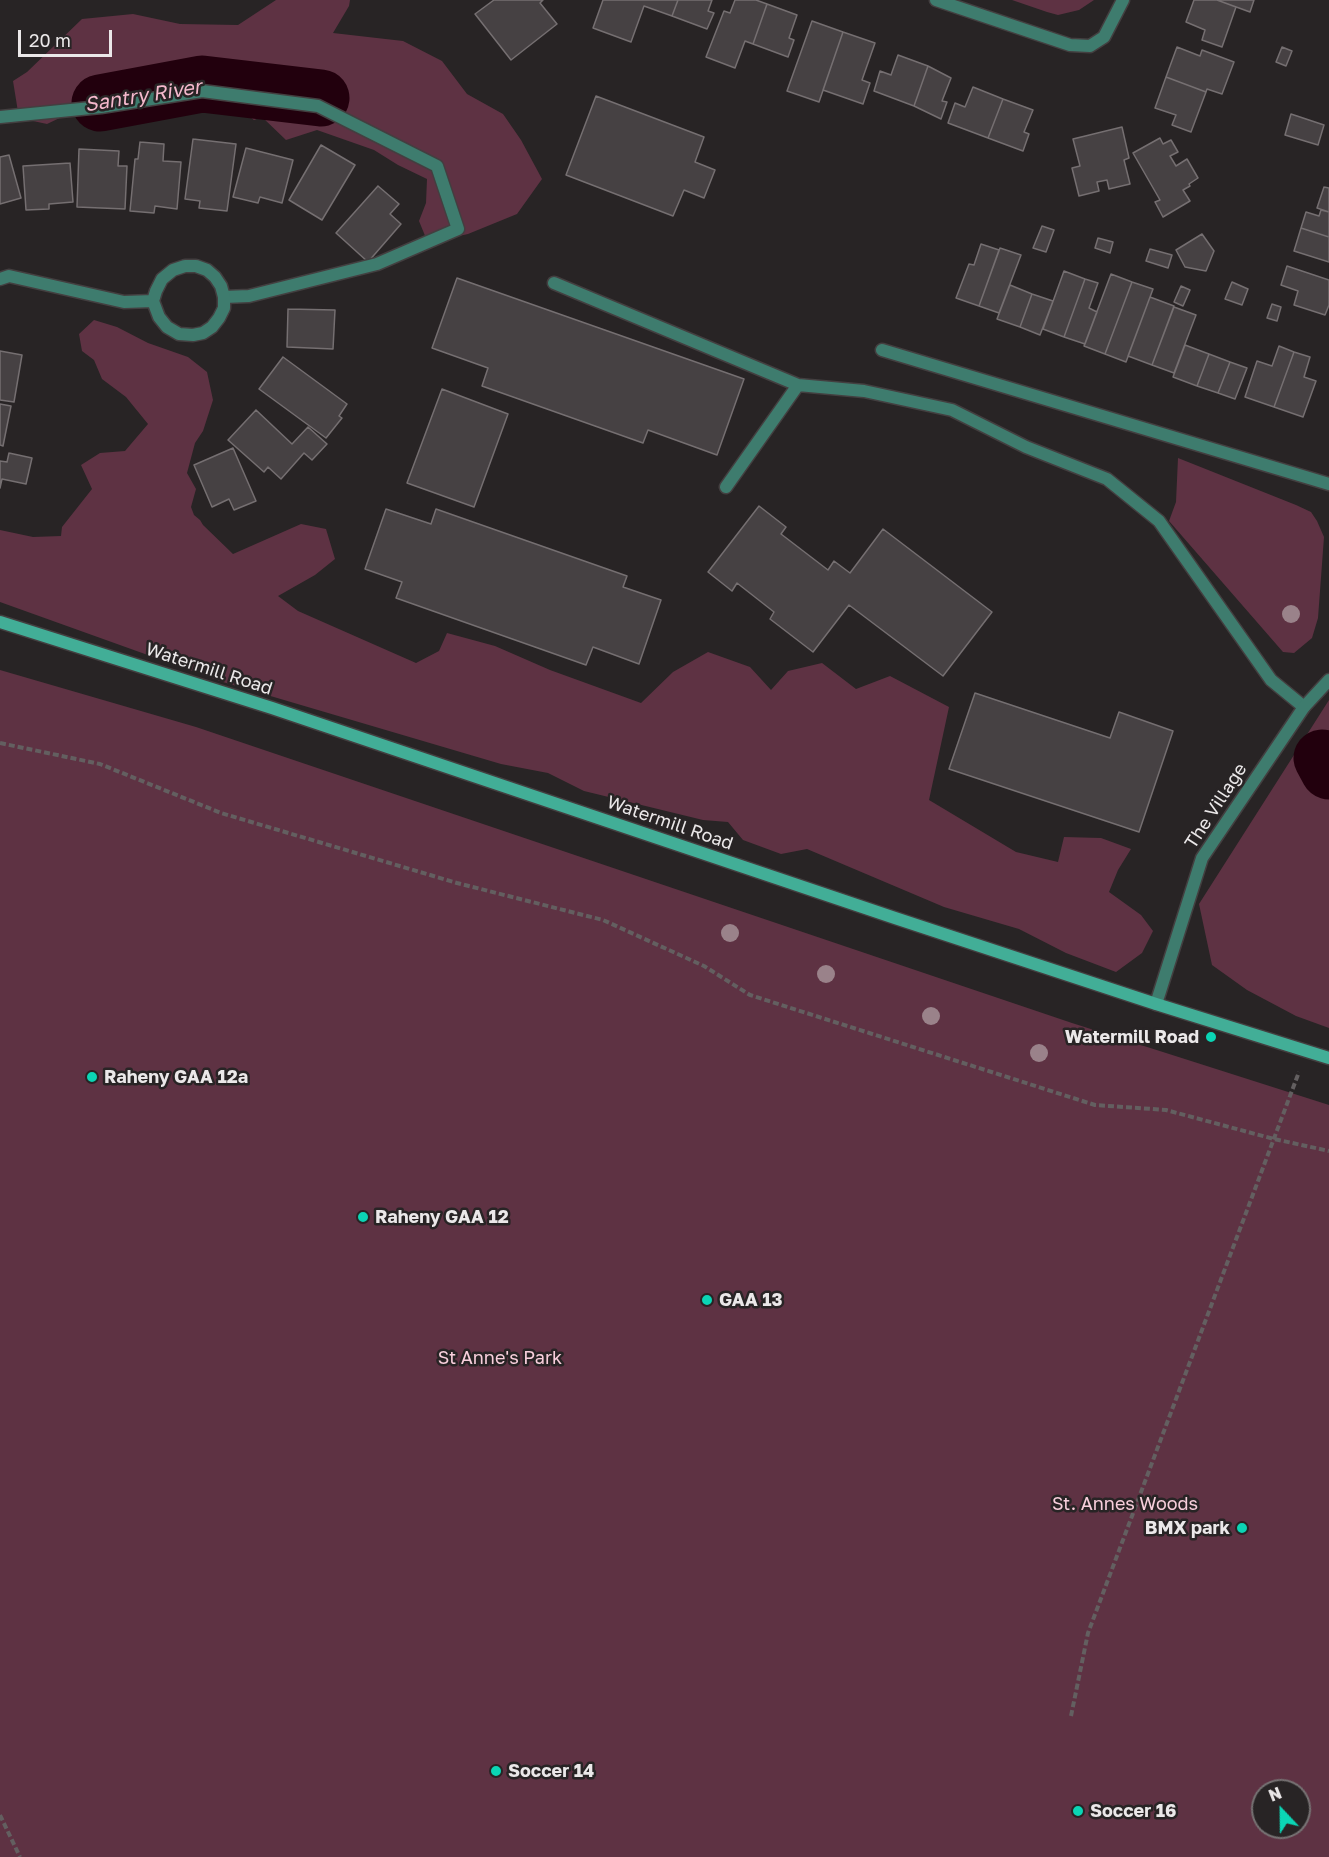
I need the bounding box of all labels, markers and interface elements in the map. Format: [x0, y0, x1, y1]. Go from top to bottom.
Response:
scale bar [21, 18, 116, 56]
text: 20 m [29, 29, 71, 51]
water label: Santry River [83, 75, 203, 117]
street label: Watermill Road [143, 638, 275, 700]
street label: The Village [1180, 759, 1252, 853]
street label: Watermill Road [604, 791, 736, 855]
place label: Watermill Road [1065, 1026, 1199, 1048]
marker: Watermill Road [1204, 1030, 1218, 1044]
place label: Raheny GAA 12a [104, 1066, 248, 1088]
marker: Raheny GAA 12a [85, 1070, 99, 1084]
place label: Raheny GAA 12 [375, 1206, 509, 1228]
marker: Raheny GAA 12 [356, 1210, 370, 1224]
place label: GAA 13 [719, 1289, 783, 1311]
marker: GAA 13 [700, 1293, 714, 1307]
park label: St Anne's Park [438, 1347, 562, 1369]
park label: St. Annes Woods [1052, 1493, 1198, 1515]
place label: BMX park [1145, 1517, 1230, 1539]
marker: BMX park [1235, 1521, 1249, 1535]
place label: Soccer 14 [508, 1760, 594, 1782]
marker: Soccer 14 [489, 1764, 503, 1778]
north arrow [1251, 1779, 1311, 1839]
text: N [1266, 1783, 1284, 1806]
place label: Soccer 16 [1090, 1800, 1176, 1822]
marker: Soccer 16 [1071, 1804, 1085, 1818]

